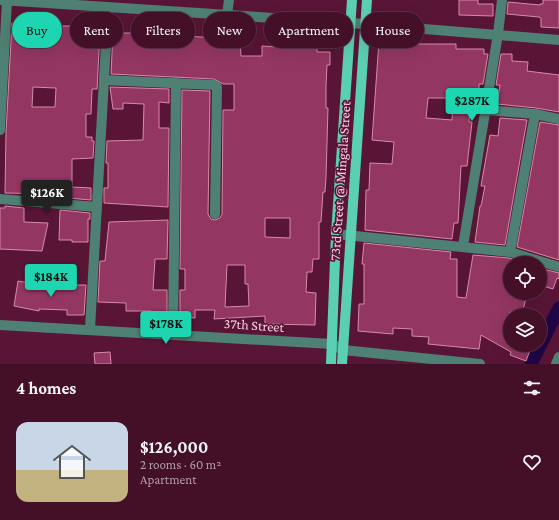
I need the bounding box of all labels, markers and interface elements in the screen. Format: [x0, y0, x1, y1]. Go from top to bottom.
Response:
chip: Buy [12, 12, 62, 48]
chip: Rent [70, 12, 123, 48]
chip: Filters [131, 12, 195, 48]
chip: New [203, 12, 256, 48]
chip: Apartment [264, 12, 353, 48]
chip: House [361, 12, 424, 48]
pin: $287K [444, 88, 500, 122]
text: $287K [455, 93, 489, 108]
street label: 73rd Street @ Mingala Street [326, 100, 354, 261]
pin: $126K [19, 180, 75, 214]
text: $126K [30, 185, 64, 200]
map controls [503, 256, 547, 352]
button: locate [503, 256, 547, 300]
pin: $184K [23, 264, 79, 298]
text: $184K [34, 269, 68, 284]
button: layers [503, 308, 547, 352]
pin: $178K [138, 311, 194, 345]
street label: 37th Street [223, 315, 285, 335]
text: $178K [149, 316, 183, 331]
icon: filters [521, 377, 543, 399]
text: 4 homes [16, 379, 76, 398]
icon: home [48, 438, 96, 486]
text: $126,000 [140, 438, 208, 457]
icon: heart [521, 451, 543, 473]
text: 2 rooms · 60 m² [140, 457, 221, 472]
text: Apartment [140, 472, 197, 487]

